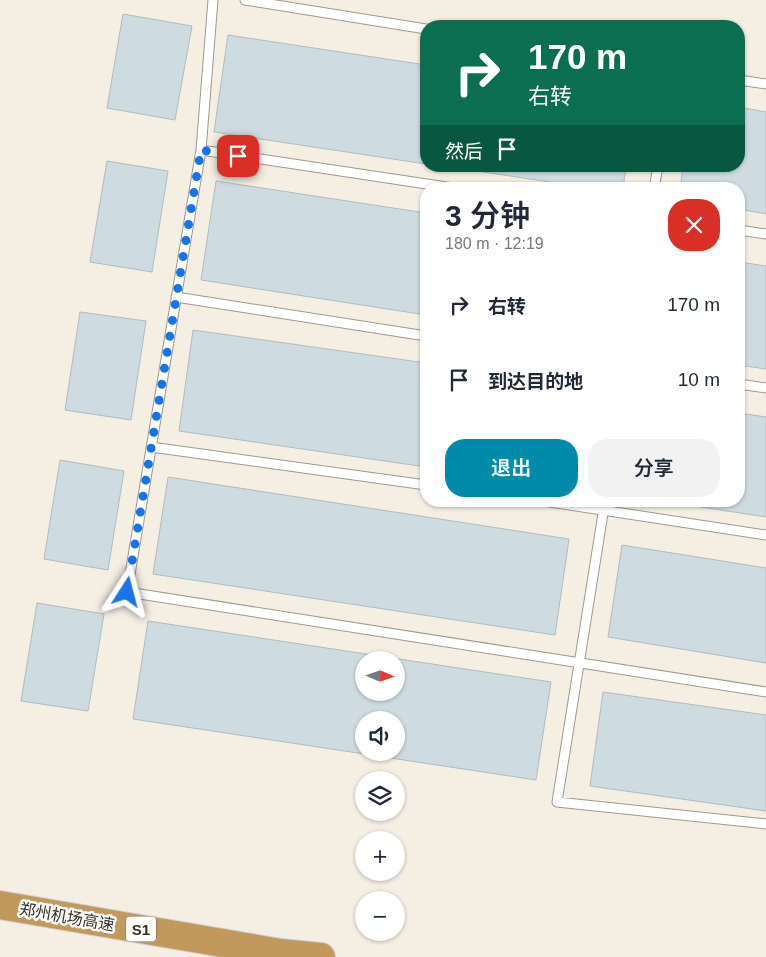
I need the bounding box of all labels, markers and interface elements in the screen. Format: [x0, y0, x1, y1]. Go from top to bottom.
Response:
text: 170 m [528, 37, 627, 76]
icon: right [445, 40, 510, 105]
text: 右转 [528, 84, 572, 109]
pin [217, 135, 259, 177]
icon: arrive [493, 135, 521, 163]
text: 然后 [445, 141, 483, 162]
icon: arrive [224, 142, 252, 170]
text: 3 分钟 [445, 199, 530, 232]
button: close [668, 199, 720, 251]
text: 180 m · 12:19 [445, 235, 544, 252]
icon: right [445, 291, 473, 319]
text: 170 m [667, 294, 720, 315]
text: 右转 [488, 296, 526, 317]
icon: arrive [445, 366, 473, 394]
text: 10 m [678, 369, 720, 390]
text: 到达目的地 [488, 371, 583, 392]
button: 退出 [445, 439, 578, 497]
button: 分享 [588, 439, 720, 497]
position arrow [100, 565, 152, 617]
north arrow [355, 651, 405, 701]
map controls [355, 651, 405, 941]
button: sound [355, 711, 405, 761]
button: layers [355, 771, 405, 821]
button: + [355, 831, 405, 881]
button: − [355, 891, 405, 941]
street label: 郑州机场高速 [18, 900, 116, 934]
road number: S1 [126, 916, 156, 942]

